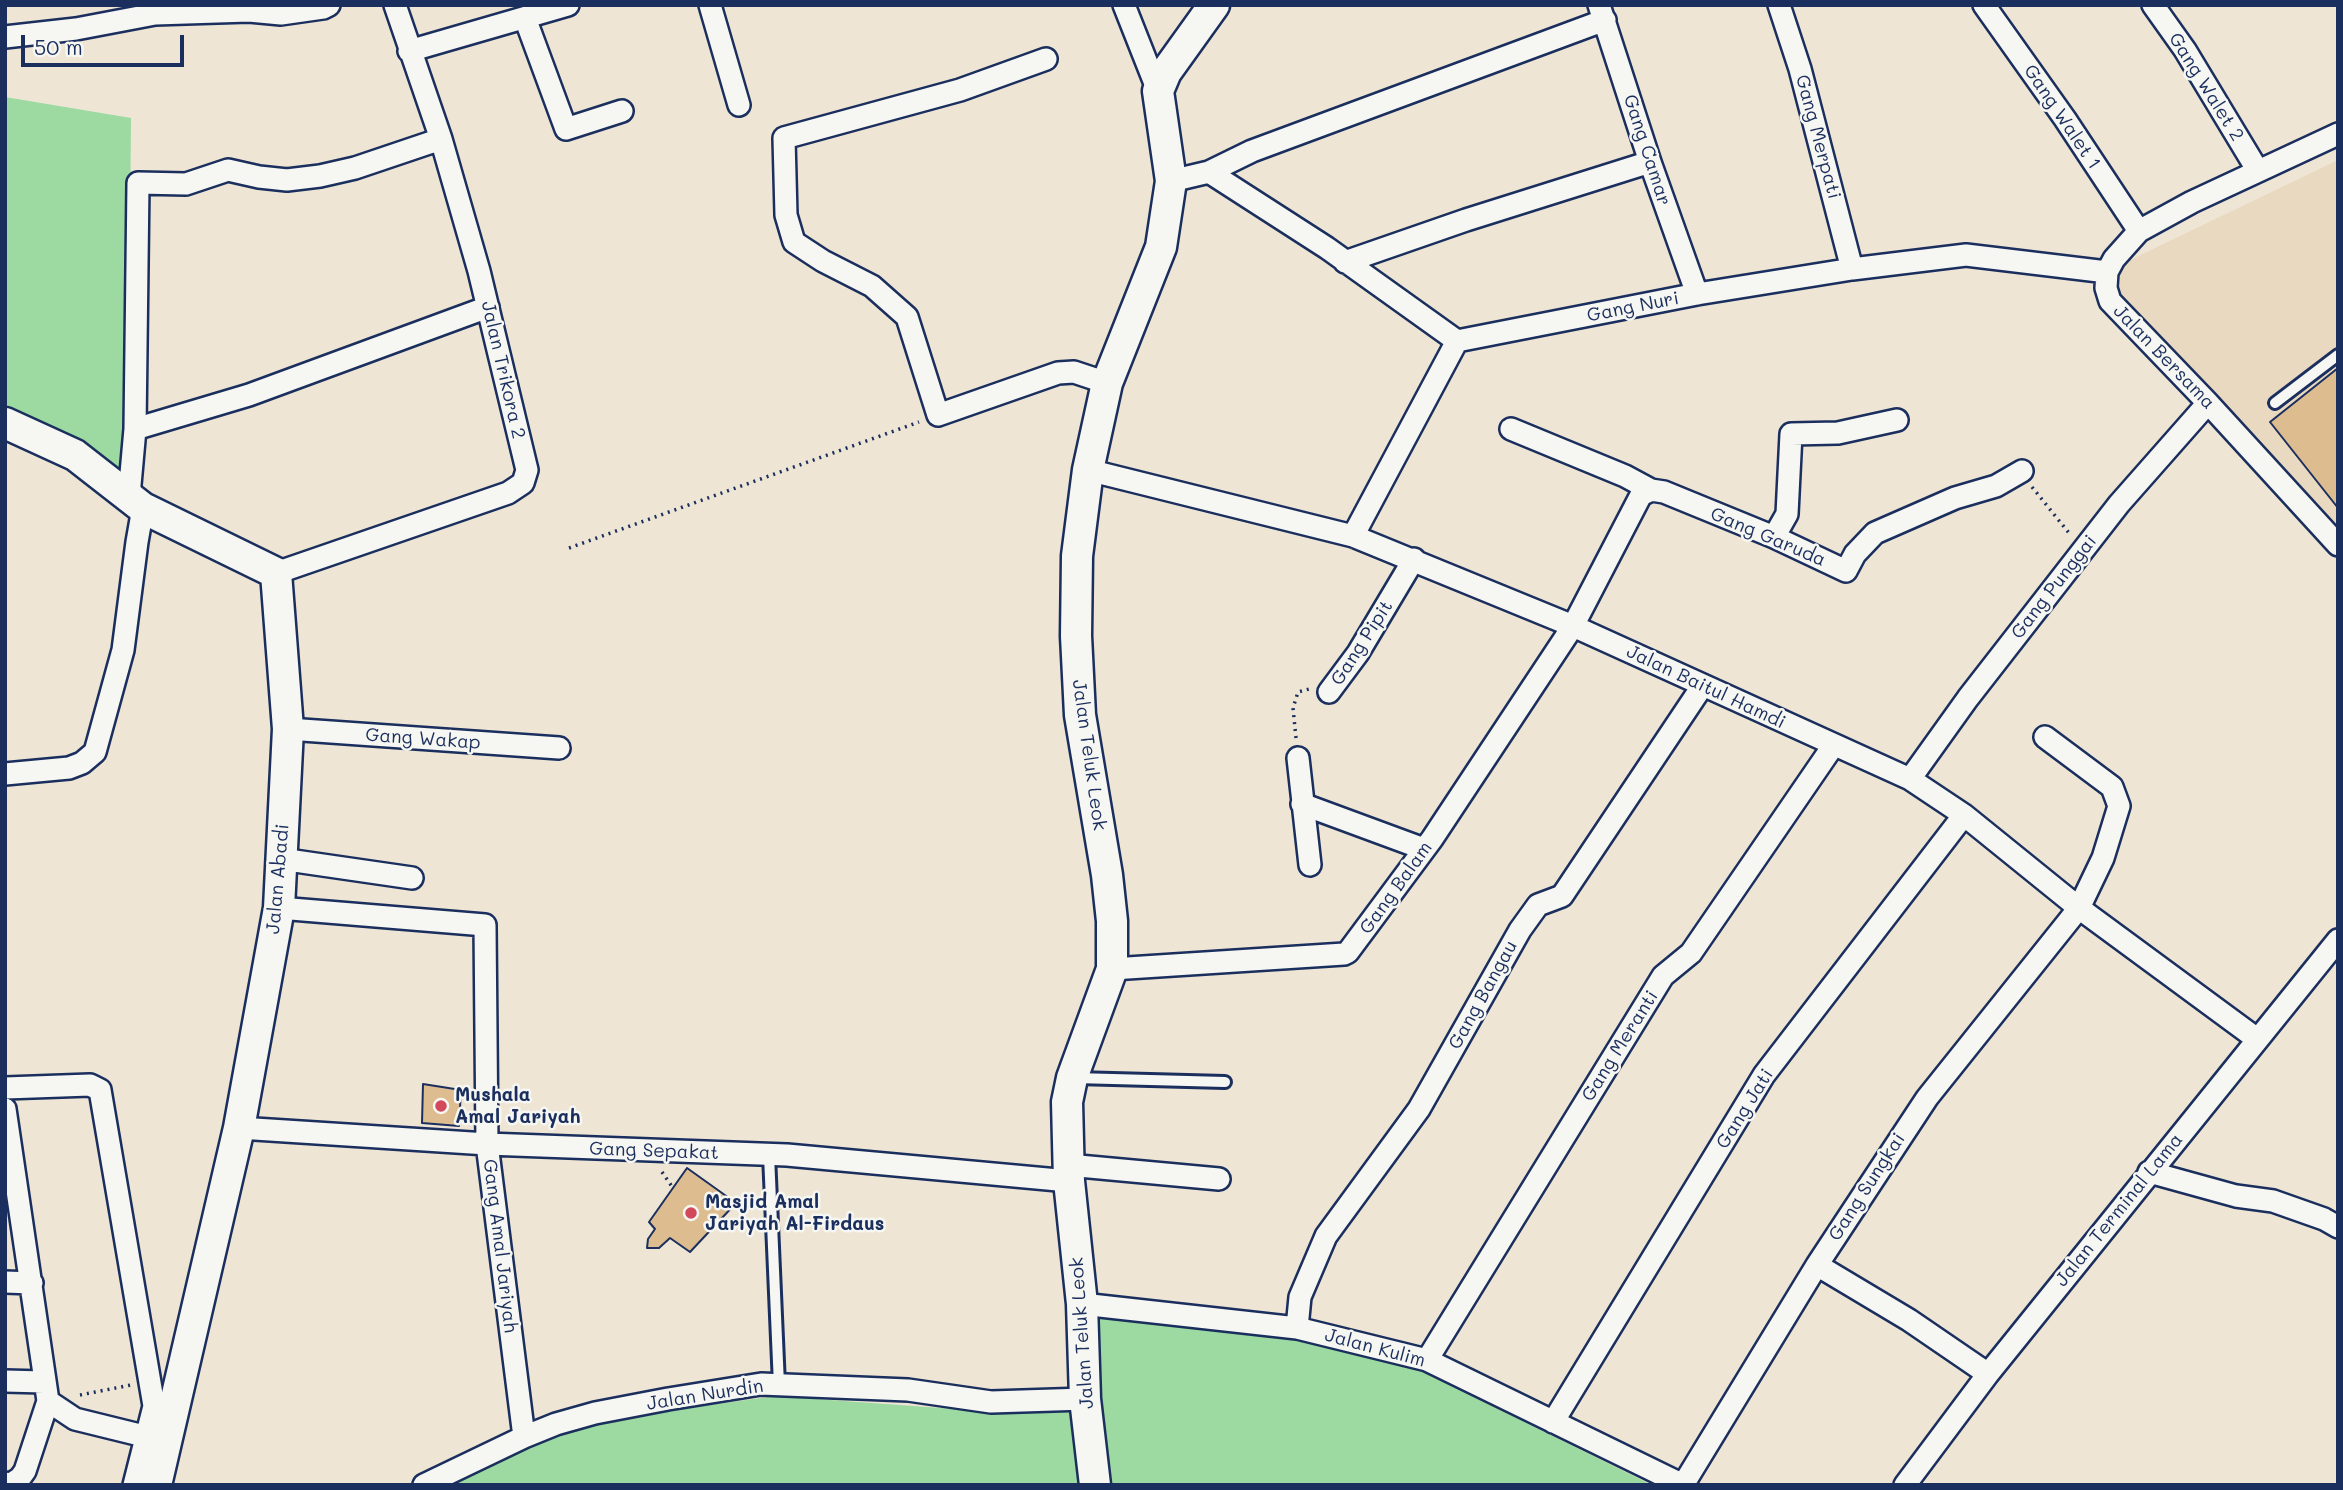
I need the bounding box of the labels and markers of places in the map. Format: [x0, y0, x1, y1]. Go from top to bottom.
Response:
place label: Mushala Amal Jariyah [455, 1084, 580, 1128]
marker: Mushala Amal Jariyah [433, 1098, 449, 1114]
place label: Masjid Amal Jariyah Al-Firdaus [705, 1191, 884, 1235]
marker: Masjid Amal Jariyah Al-Firdaus [683, 1205, 699, 1221]

